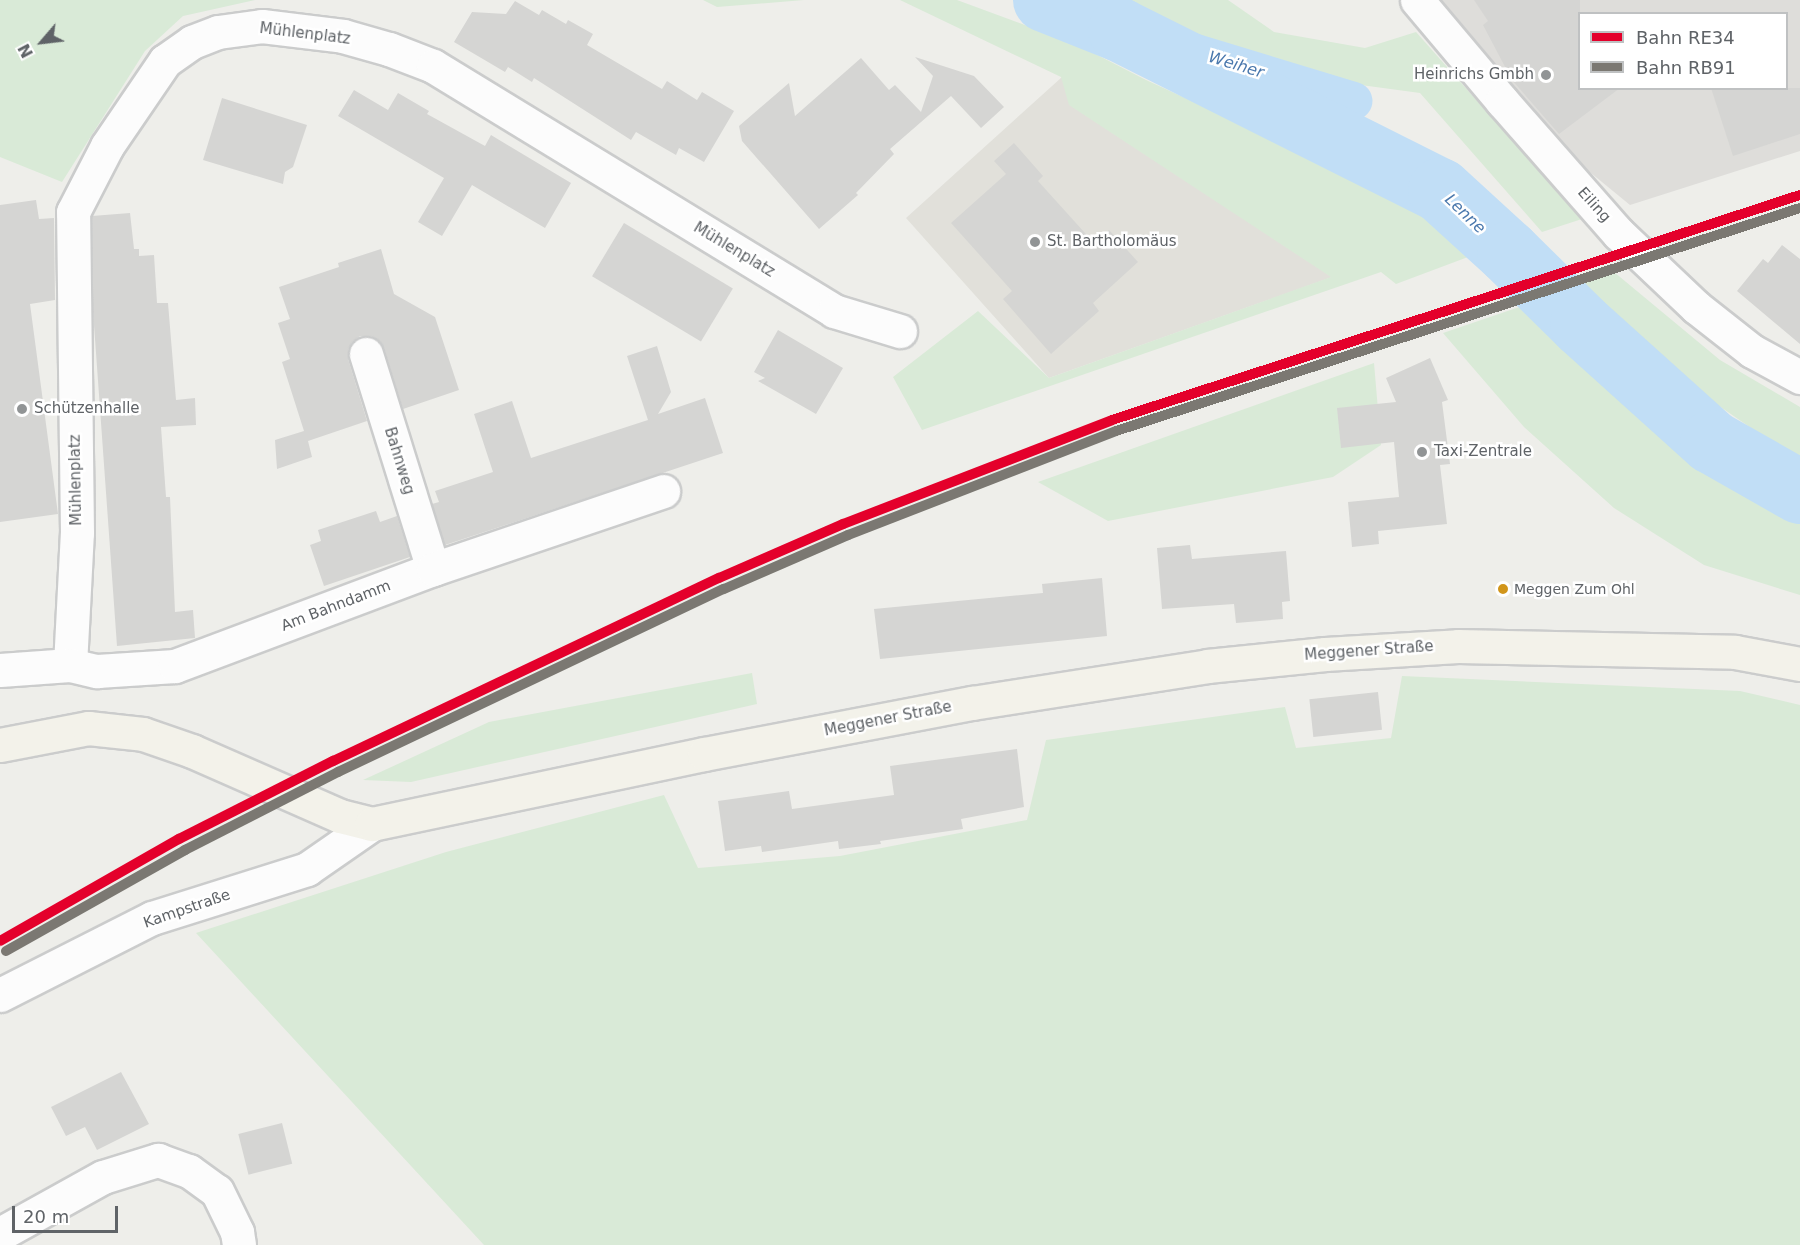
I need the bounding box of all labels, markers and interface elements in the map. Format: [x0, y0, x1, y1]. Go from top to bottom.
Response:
north arrow [12, 12, 72, 72]
legend [1578, 12, 1788, 90]
street label: Mühlenplatz [258, 19, 352, 49]
text: Bahn RE34 [1636, 27, 1735, 48]
text: N [14, 40, 37, 61]
water label: Weiher [1206, 48, 1266, 82]
text: Bahn RB91 [1636, 57, 1736, 78]
place label: Heinrichs Gmbh [1414, 66, 1534, 84]
marker: Heinrichs Gmbh [1539, 68, 1553, 82]
street label: Eiling [1574, 184, 1614, 226]
water label: Lenne [1441, 190, 1489, 238]
street label: Mühlenplatz [690, 219, 778, 281]
place label: St. Bartholomäus [1047, 233, 1177, 251]
marker: St. Bartholomäus [1028, 235, 1042, 249]
place label: Schützenhalle [34, 400, 140, 418]
marker: Schützenhalle [15, 402, 29, 416]
street label: Bahnweg [380, 425, 418, 497]
street label: Mühlenplatz [66, 434, 86, 526]
place label: Taxi-Zentrale [1434, 443, 1532, 461]
marker: Taxi-Zentrale [1415, 445, 1429, 459]
street label: Am Bahndamm [279, 577, 393, 635]
place label: Meggen Zum Ohl [1514, 581, 1635, 597]
marker: Meggen Zum Ohl [1497, 583, 1509, 595]
street label: Meggener Straße [1304, 638, 1434, 664]
street label: Meggener Straße [823, 698, 953, 740]
street label: Kampstraße [141, 886, 233, 932]
scale bar [15, 1194, 122, 1232]
text: 20 m [23, 1206, 69, 1227]

